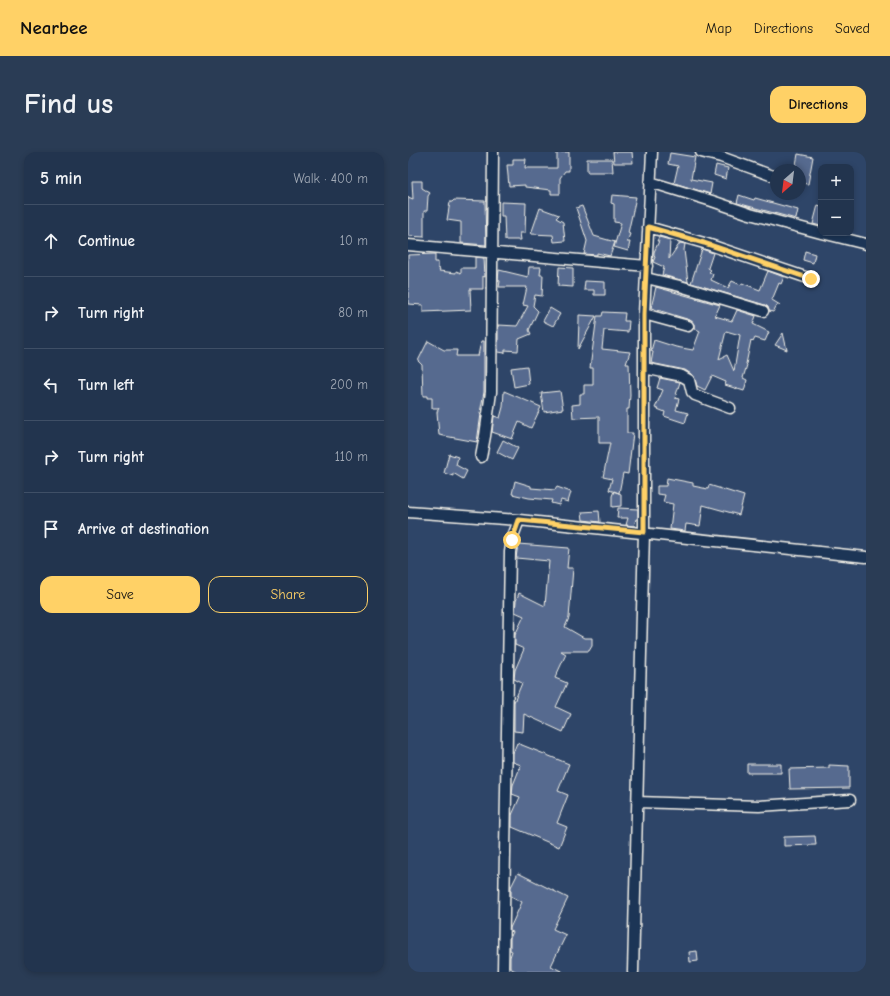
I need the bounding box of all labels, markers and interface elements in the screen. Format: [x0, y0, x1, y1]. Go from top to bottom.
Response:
text: Nearbee [20, 17, 88, 39]
text: Map [705, 20, 732, 37]
text: Directions [754, 20, 813, 37]
text: Saved [835, 20, 870, 37]
button: Directions [770, 86, 866, 123]
text: Find us [24, 88, 113, 120]
north arrow [770, 164, 806, 200]
map controls [818, 164, 854, 236]
button: + [818, 164, 854, 200]
text: 5 min [40, 169, 82, 188]
text: Walk · 400 m [294, 171, 368, 186]
button: − [818, 200, 854, 236]
icon: ahead [40, 230, 62, 252]
text: Continue [78, 232, 135, 250]
text: 10 m [340, 233, 368, 248]
route end [802, 270, 820, 288]
icon: right [40, 302, 62, 324]
text: Turn right [78, 304, 144, 322]
text: 80 m [338, 305, 368, 320]
icon: left [40, 374, 62, 396]
text: Turn left [78, 376, 134, 394]
text: 200 m [330, 377, 368, 392]
icon: right [40, 446, 62, 468]
text: Turn right [78, 448, 144, 466]
text: 110 m [335, 449, 368, 464]
icon: arrive [40, 518, 62, 540]
text: Arrive at destination [78, 520, 209, 538]
route start [503, 531, 521, 549]
button: Save [40, 576, 200, 613]
button: Share [208, 576, 368, 613]

